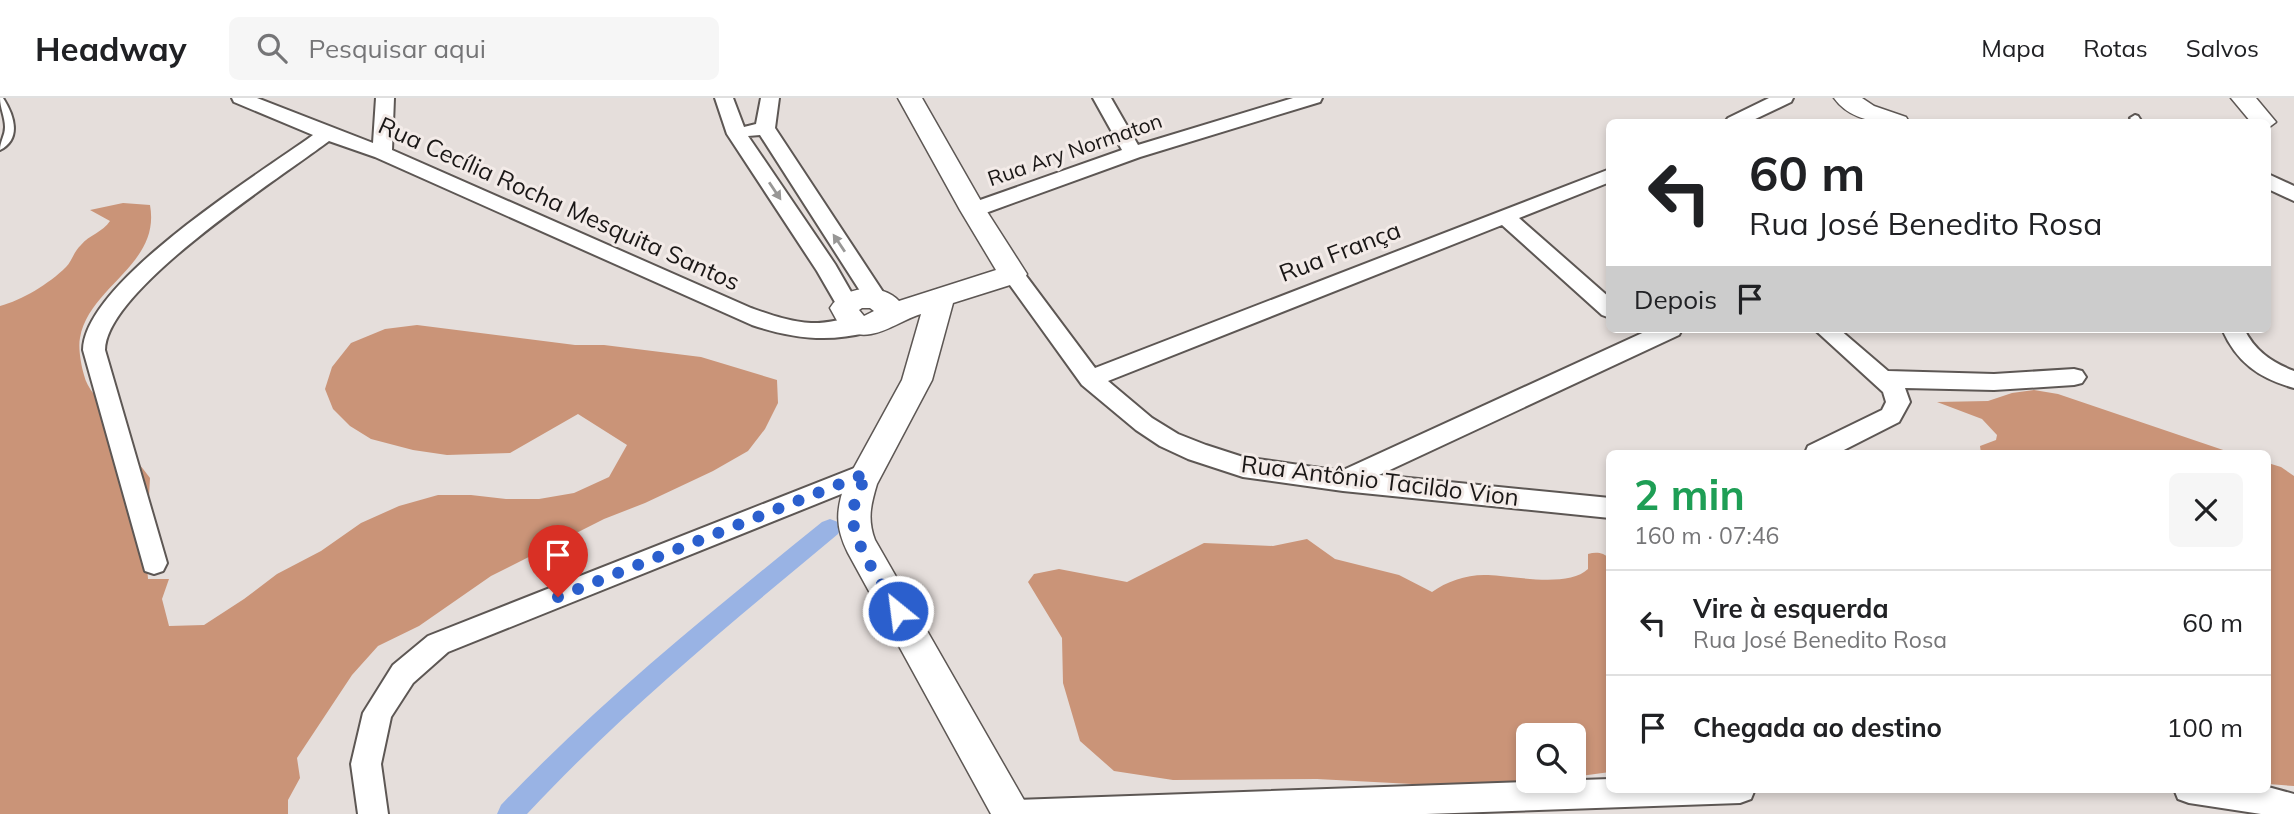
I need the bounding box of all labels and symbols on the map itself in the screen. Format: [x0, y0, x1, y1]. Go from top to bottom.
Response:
street label: Rua Ary Normaton [984, 107, 1165, 191]
street label: Rua Cecília Rocha Mesquita Santos [374, 110, 745, 297]
one-way arrow [768, 181, 781, 200]
street label: Rua França [1275, 214, 1405, 288]
one-way arrow [832, 234, 846, 252]
street label: Rua Antônio Tacildo Vion [1240, 448, 1521, 512]
pin [528, 525, 588, 597]
position arrow [861, 574, 935, 648]

